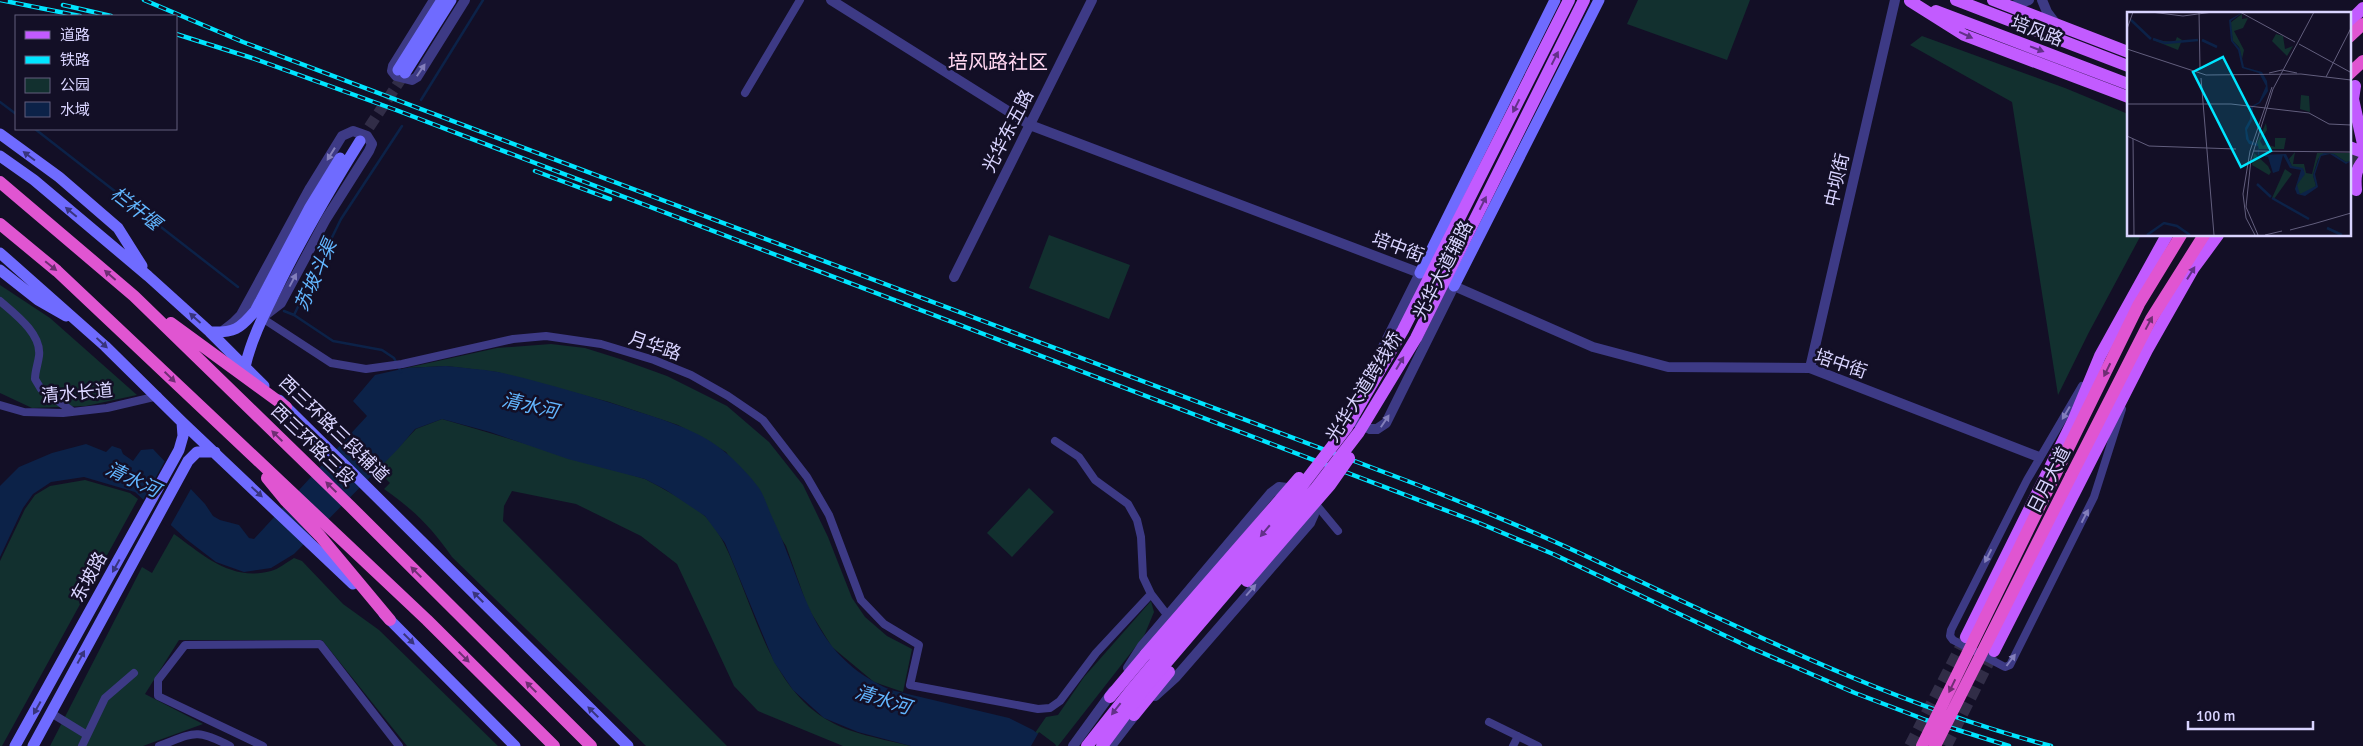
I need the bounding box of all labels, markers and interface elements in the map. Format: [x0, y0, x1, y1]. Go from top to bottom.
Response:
street label: 培风路 [2008, 11, 2066, 51]
inset map [2127, 12, 2350, 236]
legend [15, 15, 178, 130]
text: 道路 [60, 26, 90, 44]
one-way arrow [1959, 32, 1973, 40]
one-way arrow [2030, 45, 2045, 53]
district label: 培风路社区 [948, 50, 1048, 75]
text: 铁路 [60, 51, 90, 69]
one-way arrow [1551, 51, 1559, 65]
one-way arrow [416, 64, 425, 77]
text: 公园 [60, 76, 90, 94]
street label: 光华东五路 [978, 86, 1038, 176]
one-way arrow [1512, 99, 1520, 113]
text: 水域 [60, 101, 90, 119]
one-way arrow [327, 147, 336, 161]
one-way arrow [23, 150, 36, 161]
street label: 中坝街 [1820, 151, 1854, 209]
water label: 栏杆堰 [106, 182, 168, 238]
one-way arrow [1479, 196, 1487, 210]
one-way arrow [65, 206, 78, 217]
street label: 光华大道辅路 [1409, 217, 1477, 323]
street label: 培中街 [1369, 227, 1427, 267]
water label: 苏坡斗渠 [289, 233, 344, 315]
one-way arrow [45, 261, 58, 272]
one-way arrow [2187, 266, 2196, 279]
one-way arrow [104, 269, 116, 281]
one-way arrow [289, 272, 297, 287]
one-way arrow [188, 312, 201, 323]
one-way arrow [2145, 316, 2153, 331]
street label: 月华路 [626, 327, 684, 365]
street label: 光华大道跨线桥 [1321, 328, 1407, 446]
one-way arrow [96, 337, 108, 349]
street label: 培中街 [1812, 345, 1870, 383]
one-way arrow [1396, 357, 1405, 370]
one-way arrow [2102, 362, 2111, 377]
one-way arrow [164, 371, 176, 383]
street label: 西三环路三段辅道 [275, 371, 393, 487]
street label: 清水长道 [40, 379, 114, 407]
water label: 清水河 [499, 388, 564, 425]
street label: 西三环路三段 [267, 400, 359, 490]
one-way arrow [2061, 407, 2070, 420]
one-way arrow [1380, 414, 1390, 428]
one-way arrow [272, 430, 284, 442]
street label: 日月大道 [2023, 443, 2075, 517]
water label: 清水河 [102, 457, 167, 505]
one-way arrow [325, 481, 337, 493]
one-way arrow [251, 486, 263, 498]
one-way arrow [2081, 509, 2089, 523]
one-way arrow [1259, 524, 1270, 537]
street label: 东坡路 [66, 548, 112, 606]
one-way arrow [1984, 549, 1992, 563]
one-way arrow [112, 559, 120, 573]
one-way arrow [410, 566, 422, 578]
one-way arrow [1246, 584, 1257, 597]
one-way arrow [473, 591, 485, 603]
one-way arrow [403, 633, 415, 645]
one-way arrow [77, 651, 86, 664]
one-way arrow [458, 651, 470, 663]
one-way arrow [2006, 654, 2016, 667]
one-way arrow [1948, 679, 1956, 693]
water label: 清水河 [852, 680, 917, 721]
one-way arrow [525, 681, 537, 693]
scale bar [2188, 698, 2313, 730]
one-way arrow [32, 701, 41, 714]
one-way arrow [1111, 703, 1121, 716]
one-way arrow [588, 706, 600, 718]
text: 100 m [2196, 707, 2236, 725]

